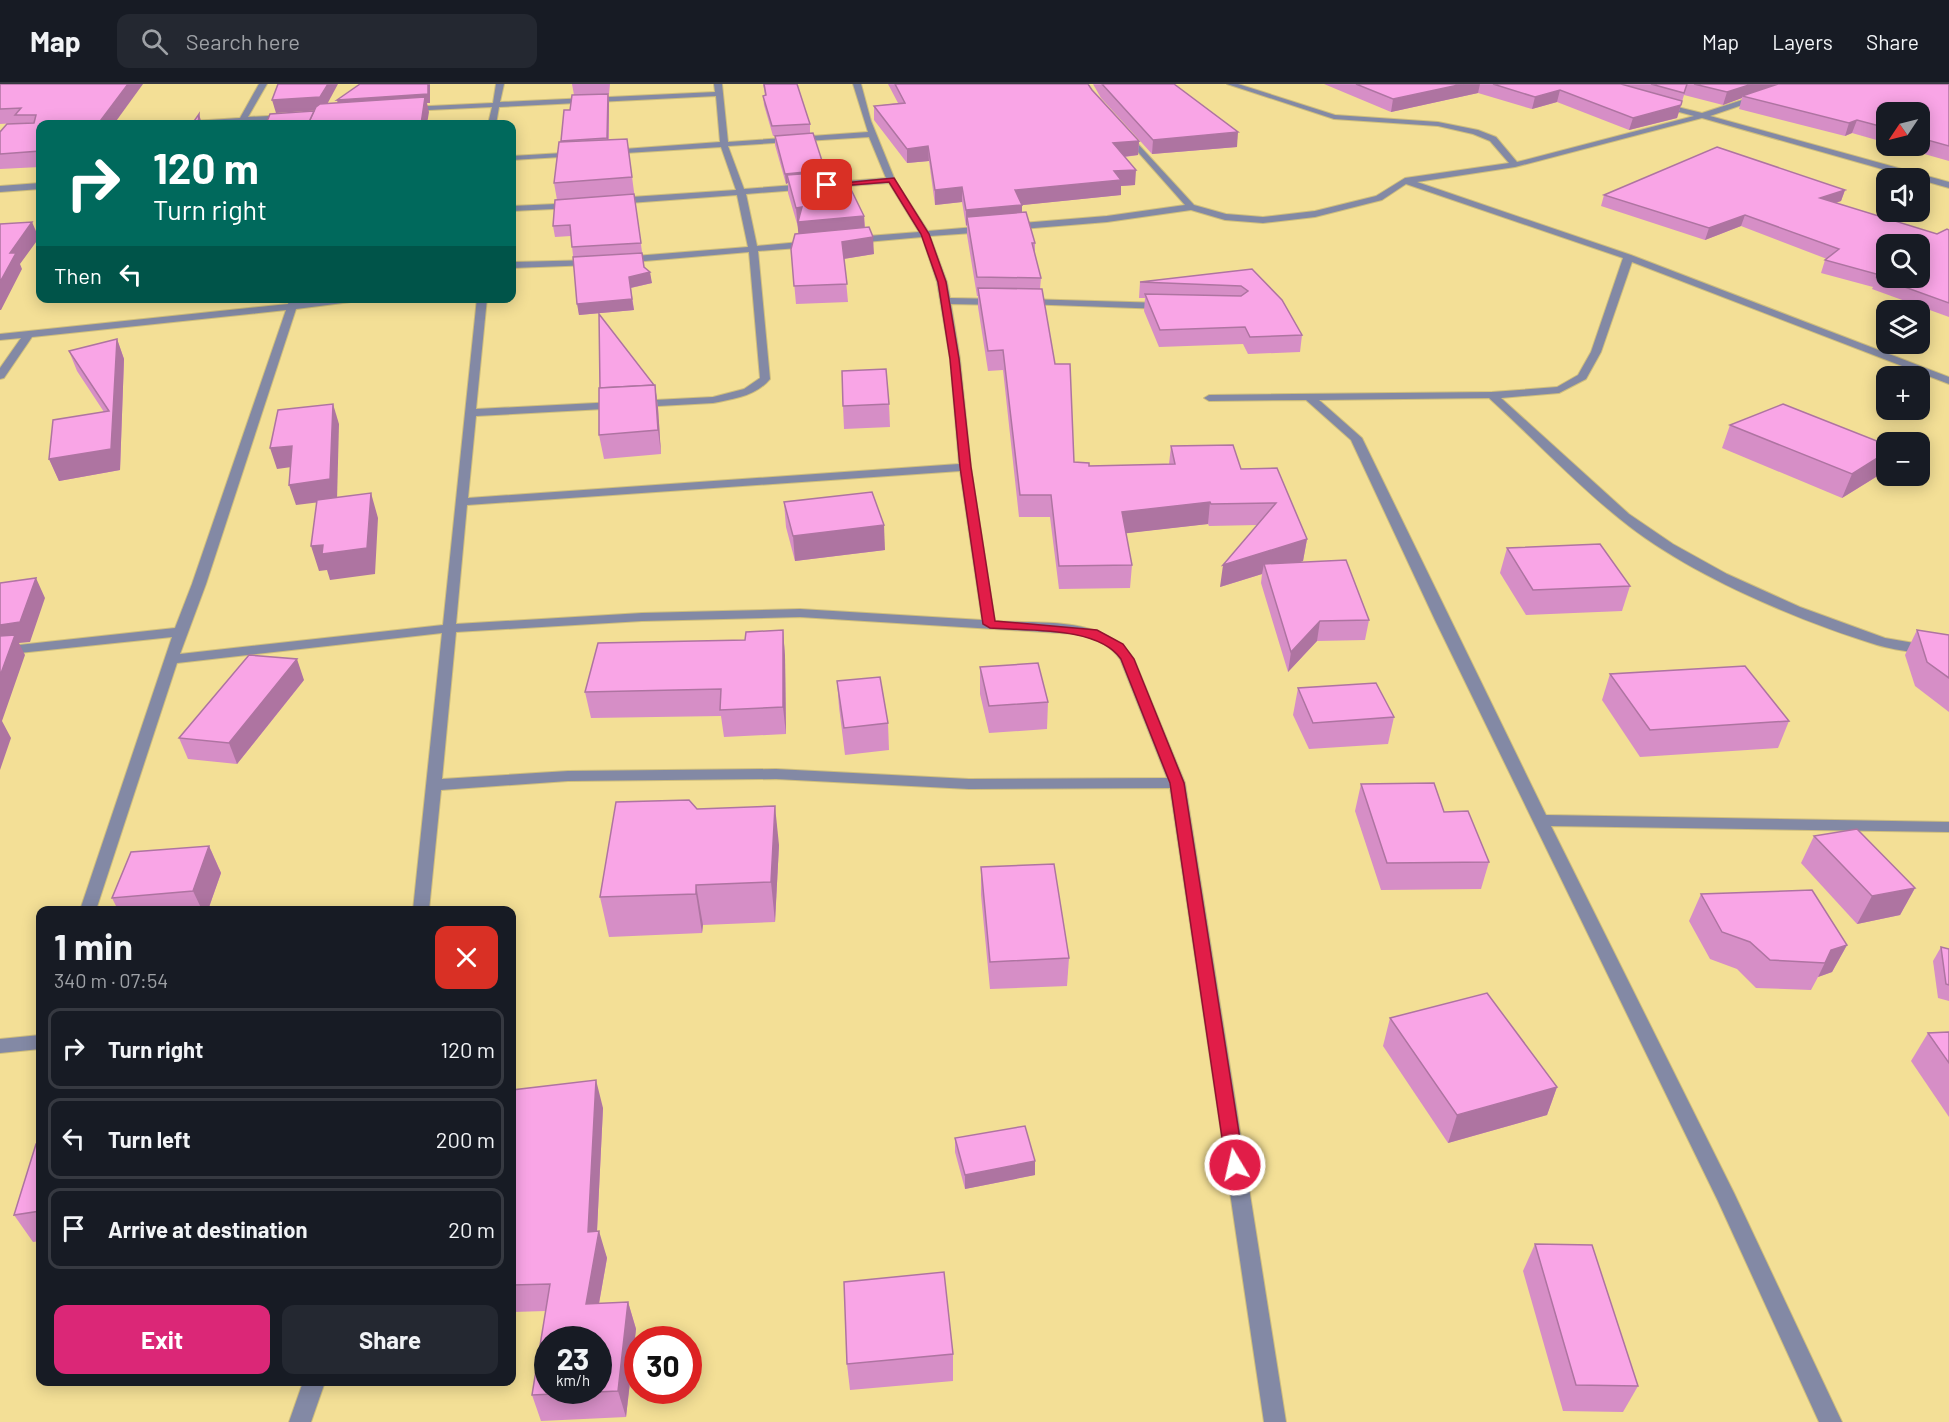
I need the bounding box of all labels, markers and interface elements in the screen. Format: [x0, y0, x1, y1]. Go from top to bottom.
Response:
search box [117, 14, 537, 68]
text: Map [30, 24, 81, 58]
icon: search [138, 25, 171, 58]
text: Search here [186, 28, 300, 54]
text: Map [1702, 29, 1739, 54]
text: Layers [1772, 29, 1833, 54]
text: Share [1866, 29, 1919, 54]
north arrow [1876, 102, 1930, 156]
map controls [1876, 102, 1930, 486]
text: 120 m [153, 142, 259, 192]
icon: right [54, 144, 132, 222]
pin [801, 159, 852, 210]
icon: arrive [810, 168, 843, 201]
button: sound [1876, 168, 1930, 222]
text: Turn right [153, 193, 267, 225]
button: search [1876, 234, 1930, 288]
icon: left [114, 258, 147, 291]
text: Then [54, 262, 102, 288]
button: layers [1876, 300, 1930, 354]
button: + [1876, 366, 1930, 420]
button: − [1876, 432, 1930, 486]
text: 1 min [54, 924, 133, 967]
button: close [435, 926, 498, 989]
text: 340 m · 07:54 [54, 968, 168, 992]
icon: right [57, 1032, 90, 1065]
text: Turn right [108, 1036, 203, 1062]
text: 120 m [440, 1036, 495, 1062]
icon: left [57, 1122, 90, 1155]
text: Turn left [108, 1126, 191, 1152]
text: 200 m [436, 1126, 495, 1152]
position arrow [1203, 1133, 1267, 1197]
icon: arrive [57, 1212, 90, 1245]
text: Arrive at destination [108, 1216, 307, 1242]
text: 20 m [448, 1216, 495, 1242]
button: Exit [54, 1305, 270, 1374]
button: Share [282, 1305, 498, 1374]
speed limit sign: 30 [624, 1326, 702, 1404]
text: 23 [557, 1340, 589, 1376]
text: km/h [556, 1371, 590, 1389]

